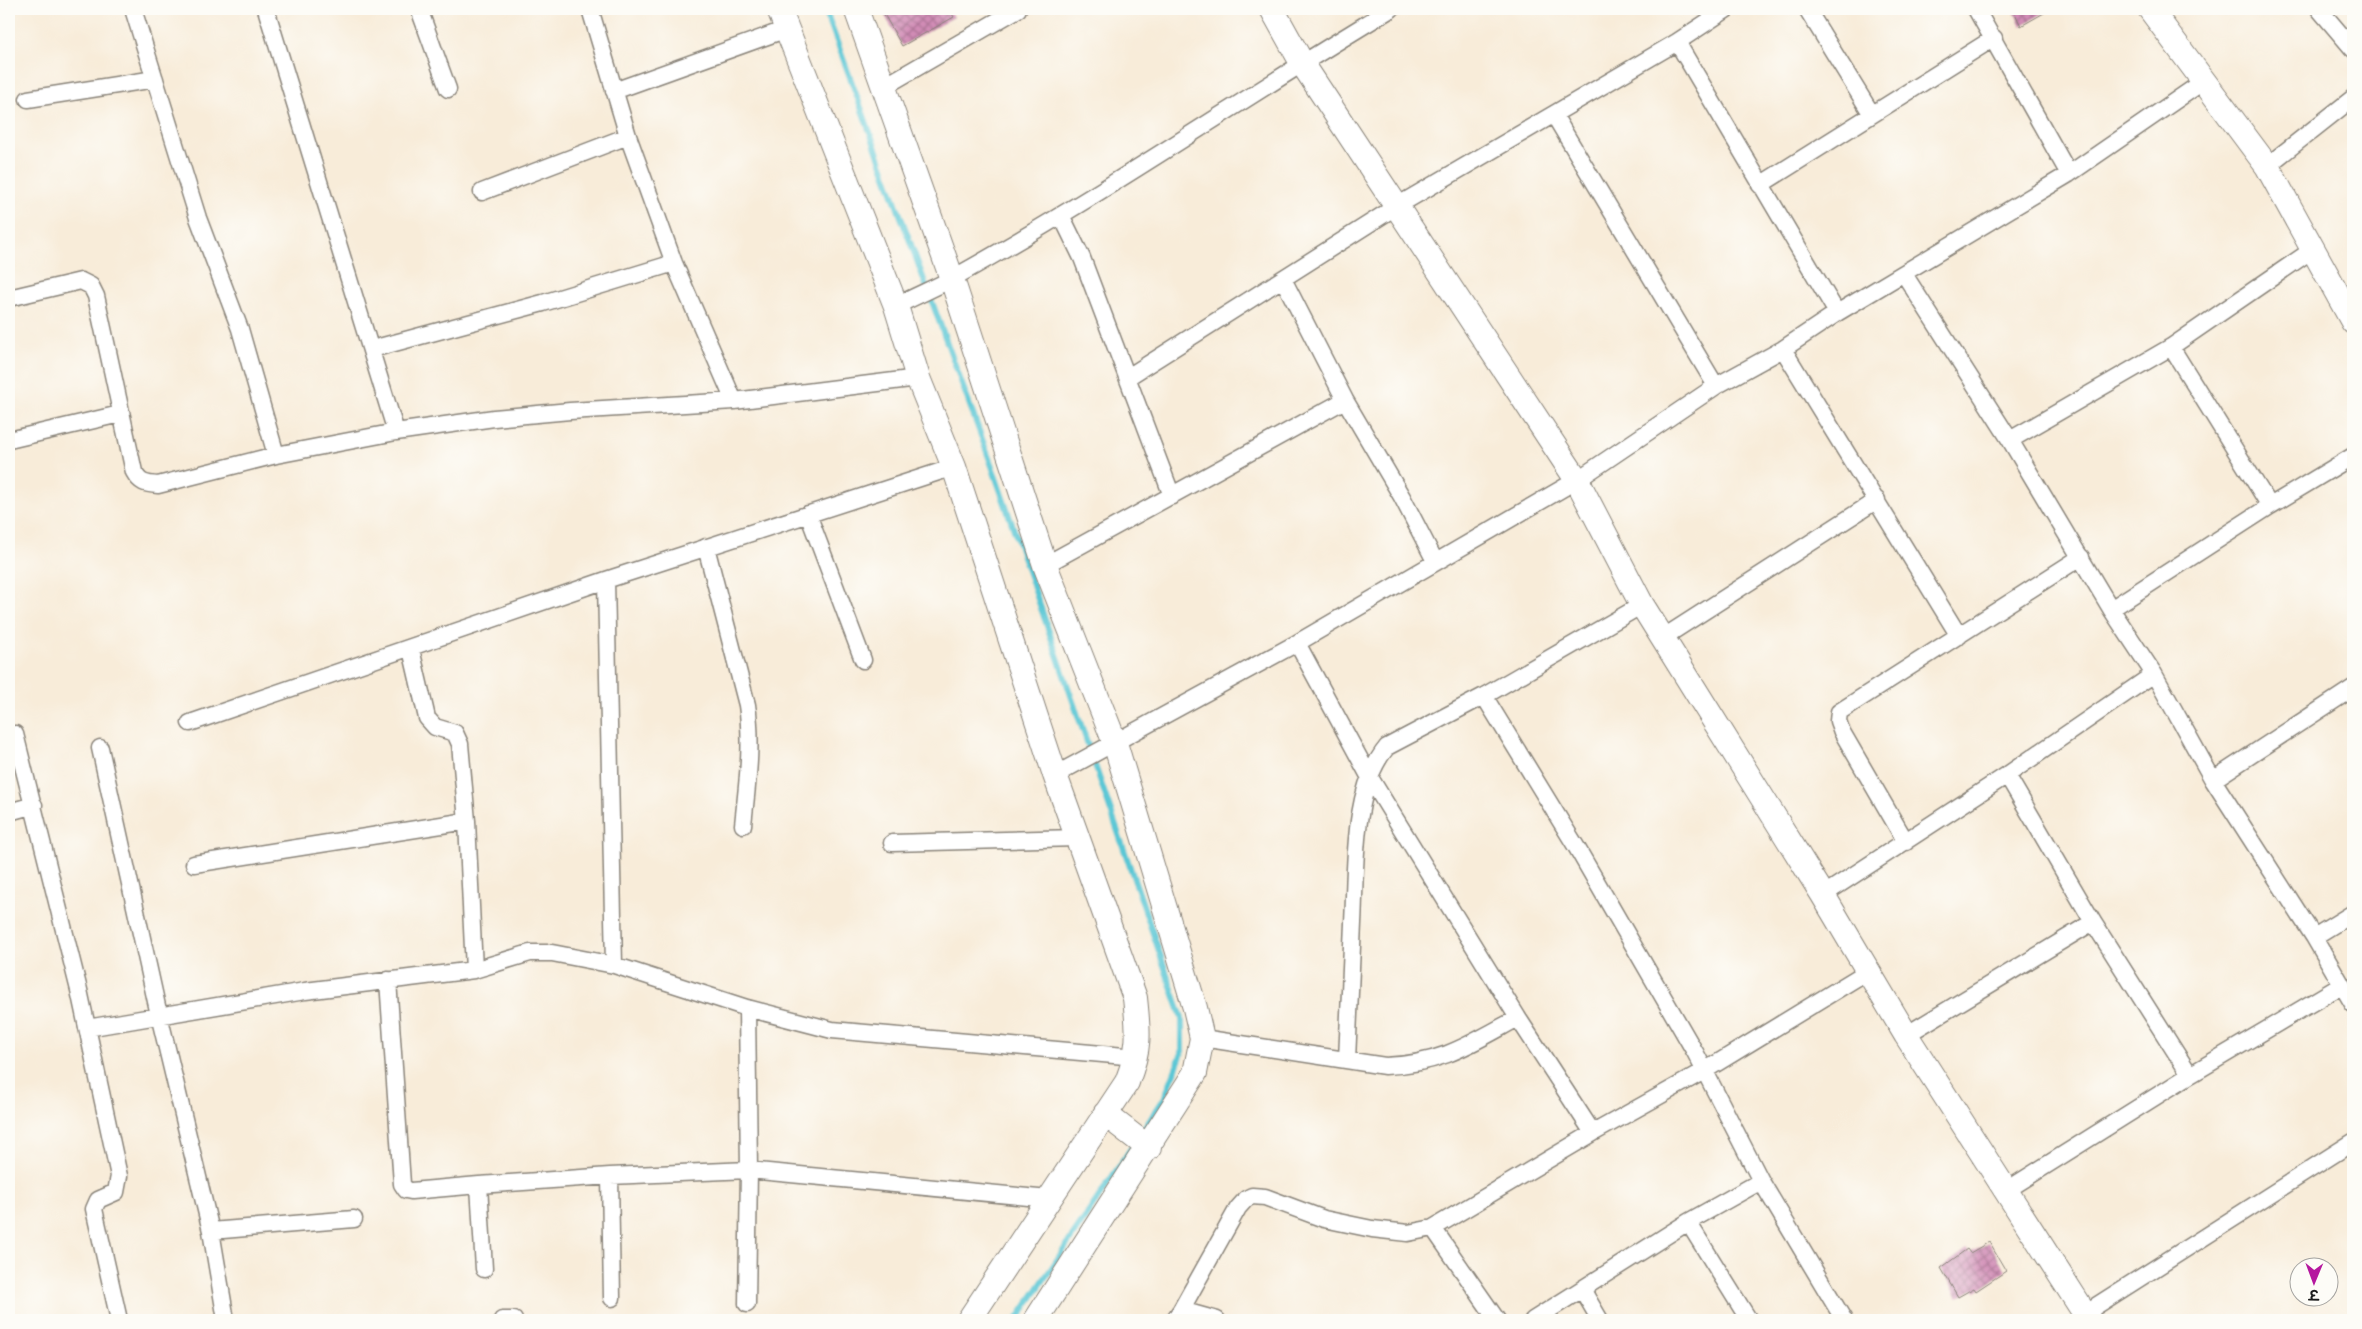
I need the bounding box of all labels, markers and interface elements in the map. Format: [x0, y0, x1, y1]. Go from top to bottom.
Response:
north arrow [2290, 1256, 2340, 1306]
text: उ [2307, 1286, 2321, 1303]

